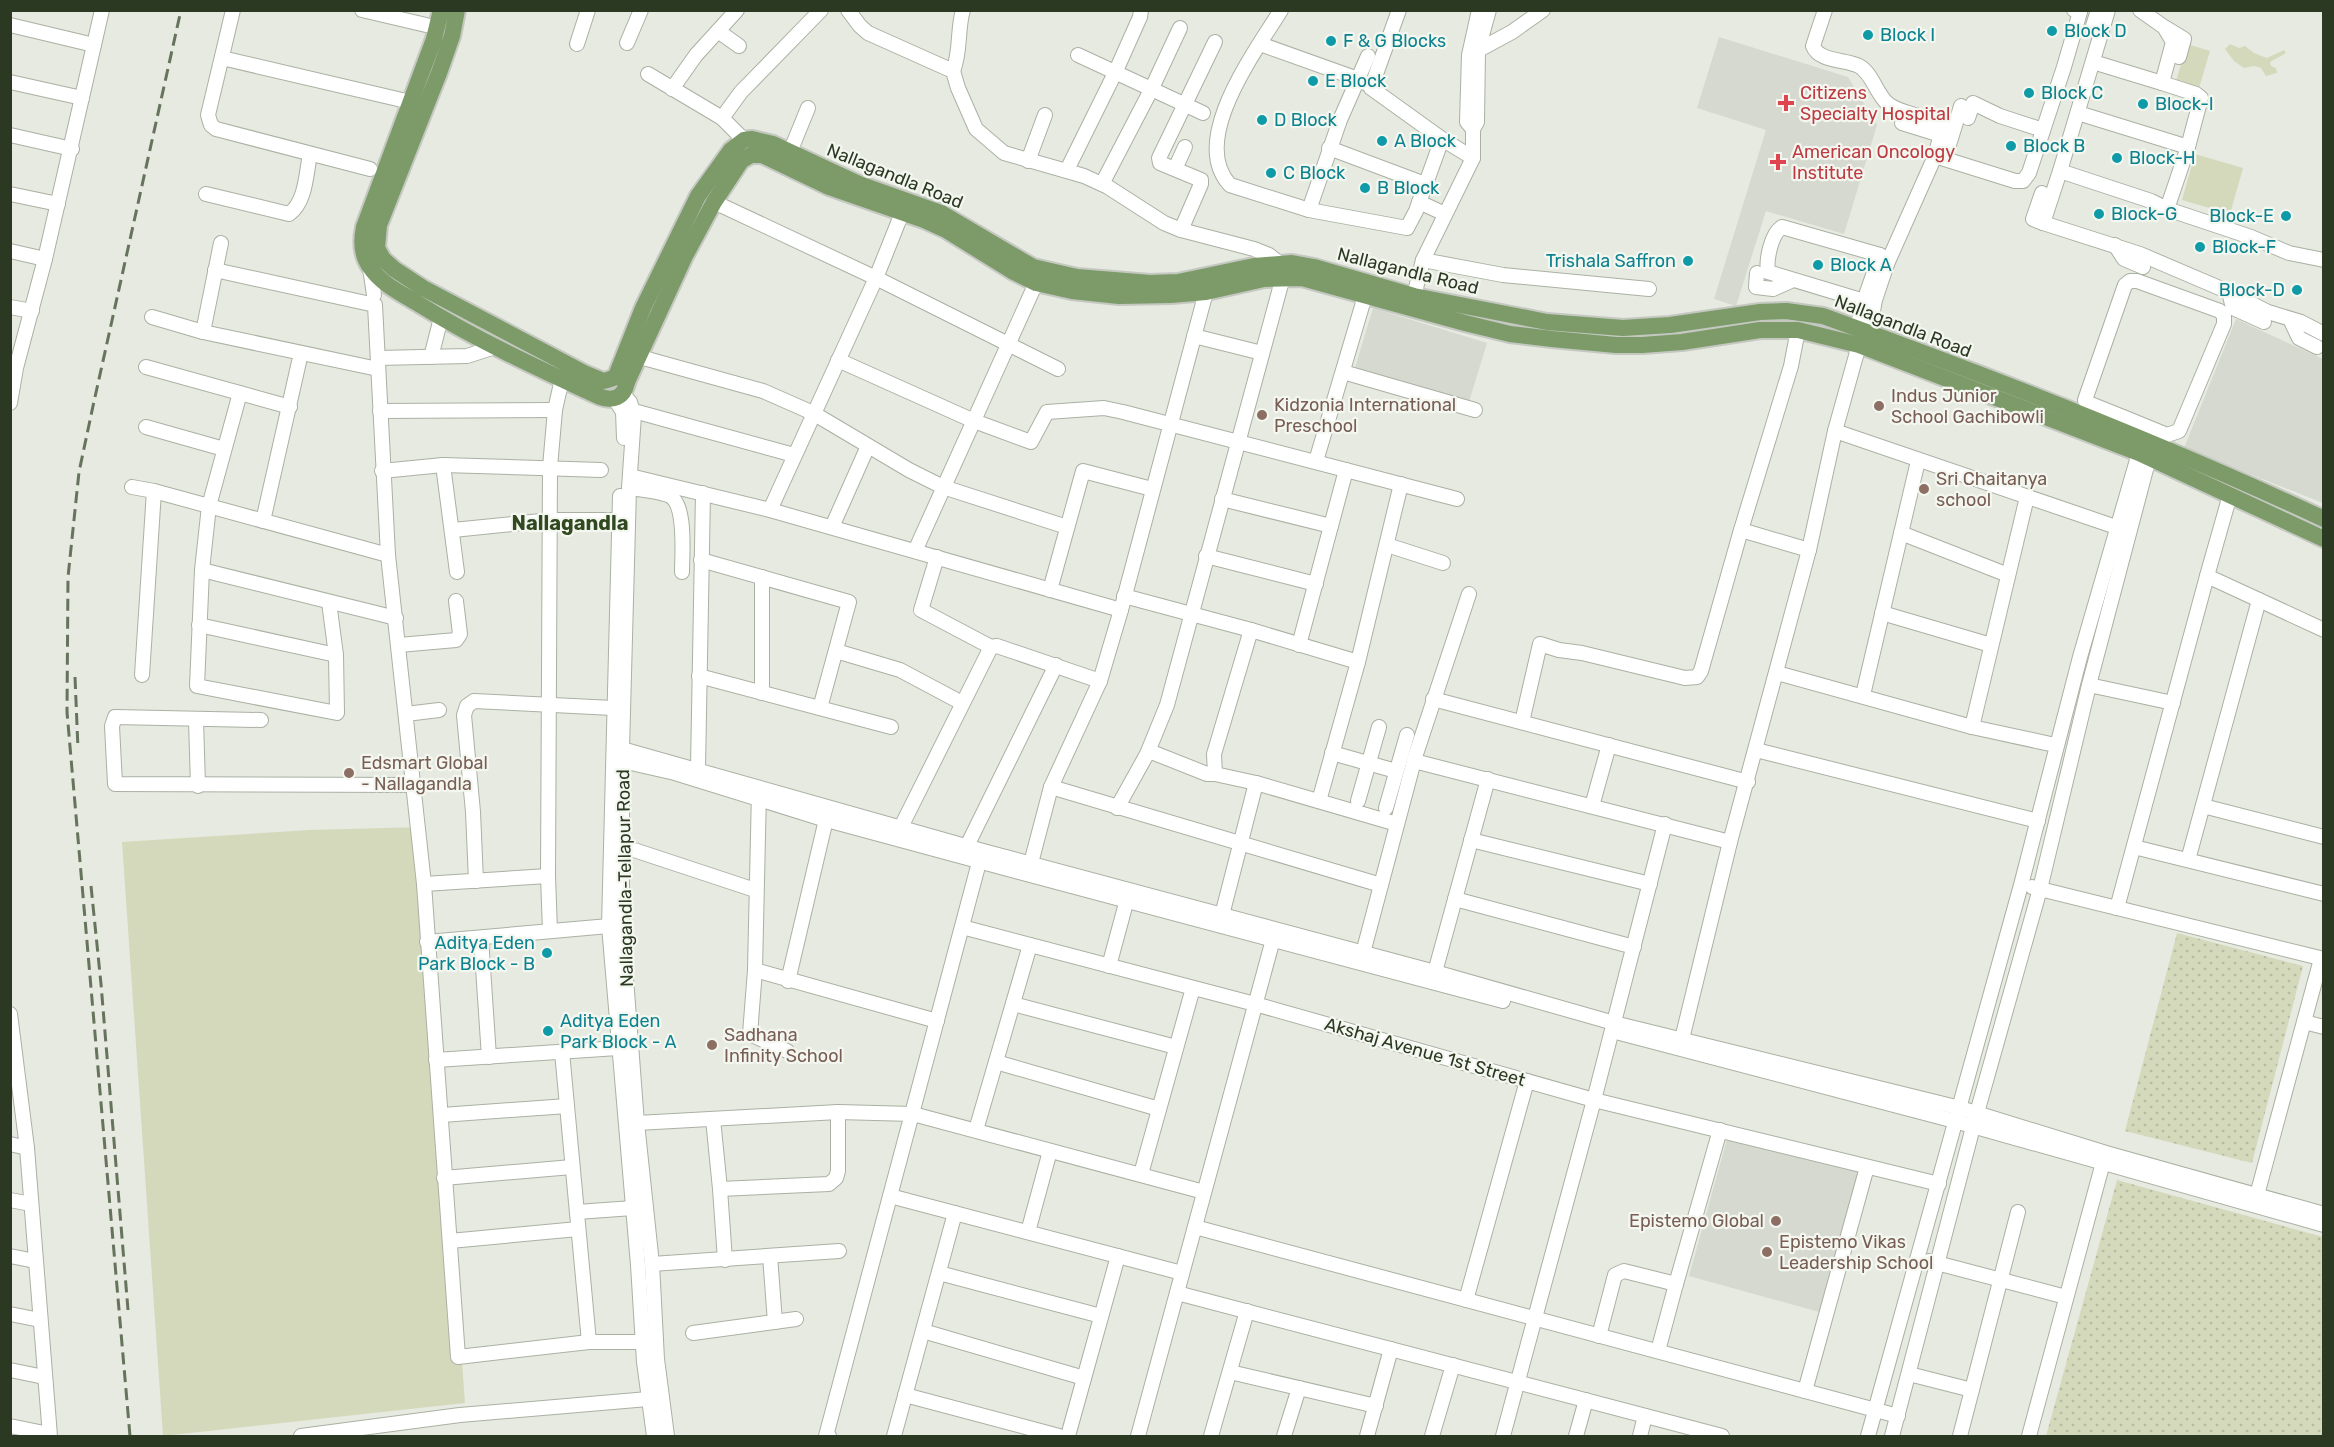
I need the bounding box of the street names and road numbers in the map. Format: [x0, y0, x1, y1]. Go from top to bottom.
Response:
street label: Nallagandla Road [824, 139, 966, 213]
street label: Nallagandla Road [1335, 243, 1481, 299]
street label: Nallagandla Road [1831, 290, 1975, 362]
street label: Nallagandla-Tellapur Road [612, 769, 638, 987]
street label: Akshaj Avenue 1st Street [1322, 1013, 1528, 1091]

